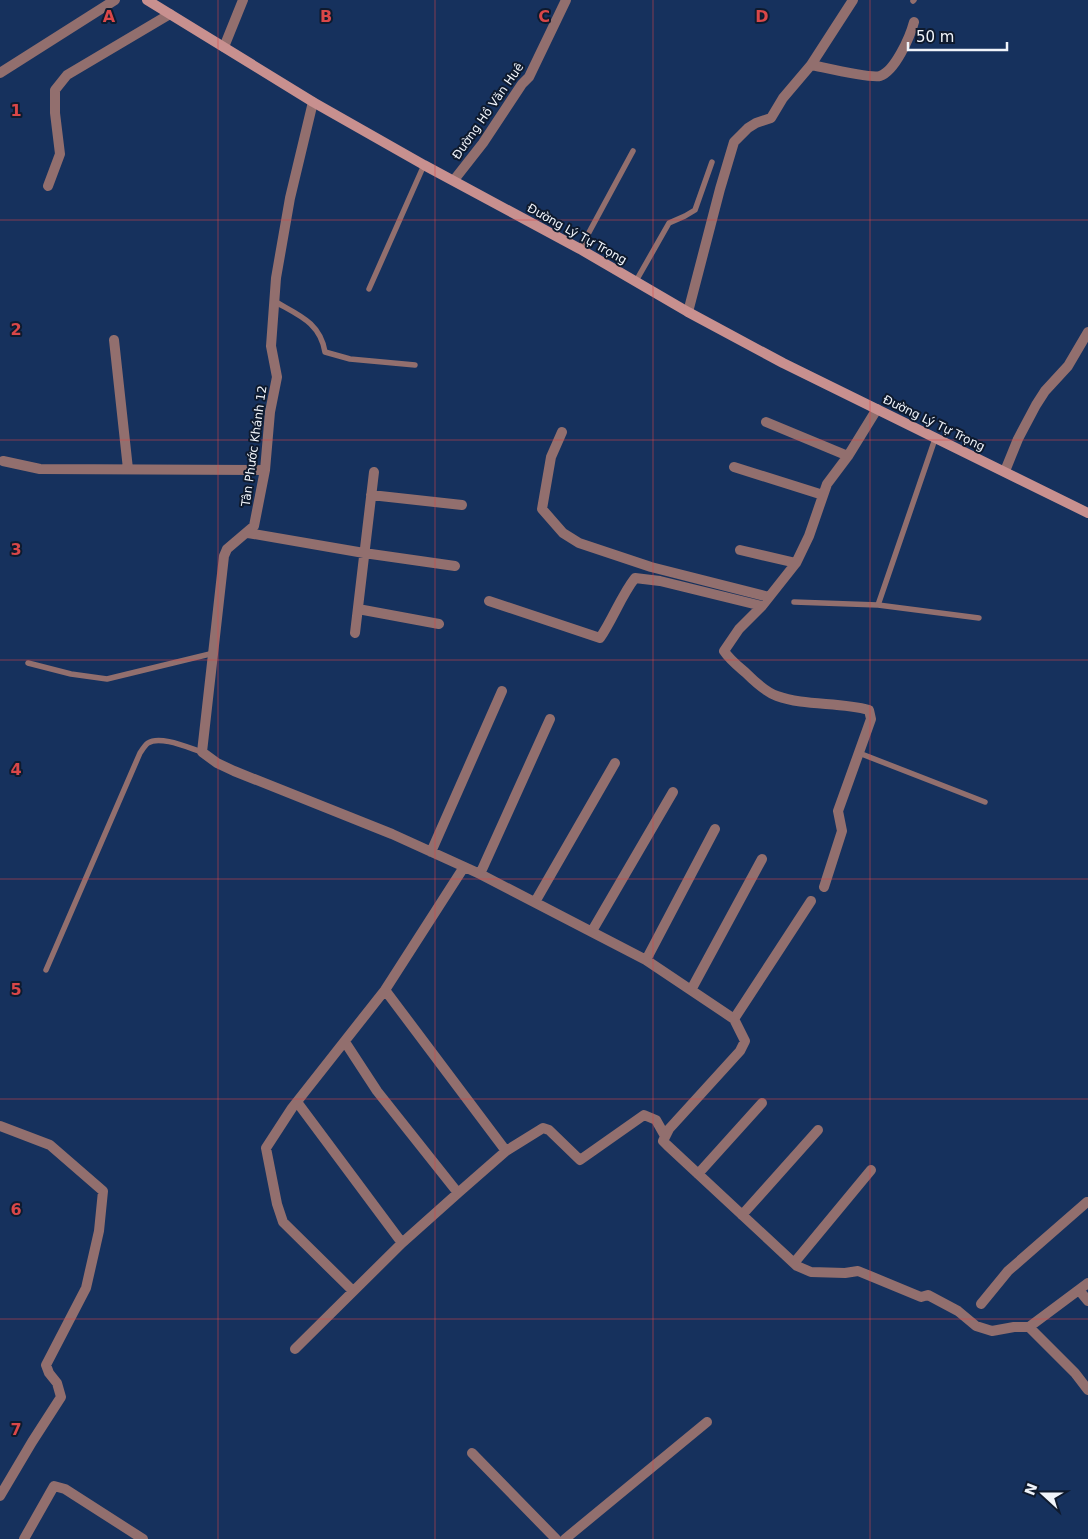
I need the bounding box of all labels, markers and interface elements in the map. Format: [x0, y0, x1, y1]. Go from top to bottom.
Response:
text: A [103, 7, 116, 26]
text: B [320, 7, 332, 26]
text: C [538, 7, 550, 26]
text: D [755, 7, 769, 26]
scale bar [908, 20, 1007, 52]
text: 50 m [916, 28, 954, 46]
street label: Đường Hồ Văn Huê [449, 60, 527, 162]
text: 1 [10, 101, 22, 120]
street label: Đường Lý Tự Trọng [525, 201, 629, 267]
text: 2 [10, 320, 22, 339]
street label: Tân Phước Khánh 12 [238, 385, 269, 508]
street label: Đường Lý Tự Trọng [881, 392, 987, 454]
text: 3 [10, 540, 22, 559]
text: 4 [10, 760, 22, 779]
text: 5 [10, 980, 22, 999]
text: 6 [10, 1200, 22, 1219]
text: 7 [10, 1420, 22, 1439]
north arrow [1018, 1469, 1068, 1519]
text: N [1021, 1481, 1040, 1498]

